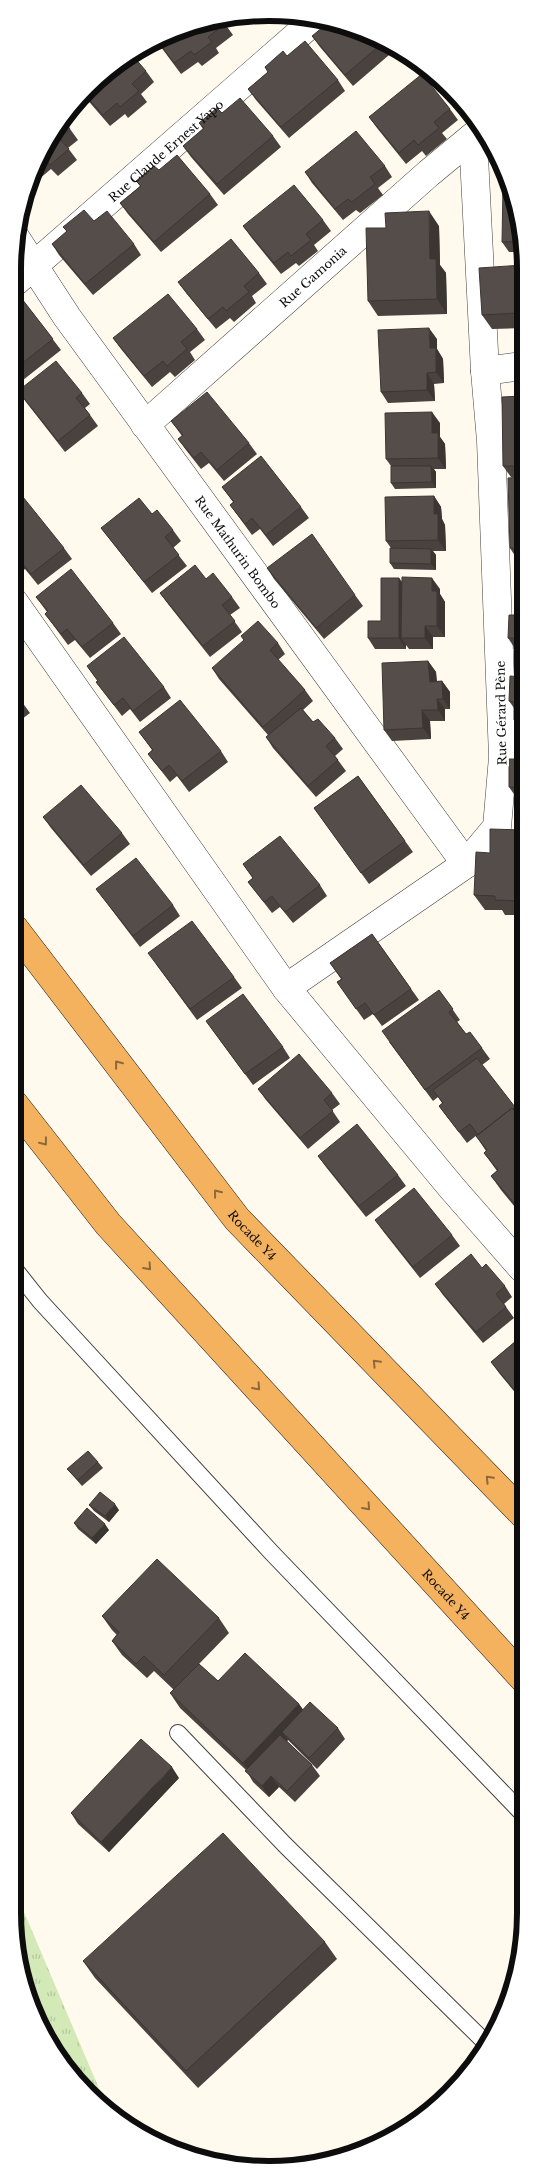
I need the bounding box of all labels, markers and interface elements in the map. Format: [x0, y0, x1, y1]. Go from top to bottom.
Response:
street label: Rue Claude Ernest Yapo [105, 96, 226, 205]
street label: Rue Gamonia [276, 242, 349, 310]
street label: Rue Mathurin Bombo [192, 493, 284, 611]
street label: Rue Gérard Pène [493, 660, 509, 765]
one-way arrow [116, 1061, 124, 1070]
one-way arrow [38, 1137, 47, 1146]
one-way arrow [215, 1190, 223, 1199]
street label: Rocade Y4 [225, 1207, 280, 1263]
one-way arrow [142, 1262, 151, 1271]
one-way arrow [373, 1359, 382, 1368]
one-way arrow [251, 1382, 260, 1391]
one-way arrow [486, 1476, 495, 1485]
one-way arrow [361, 1502, 370, 1511]
street label: Rocade Y4 [419, 1566, 473, 1623]

